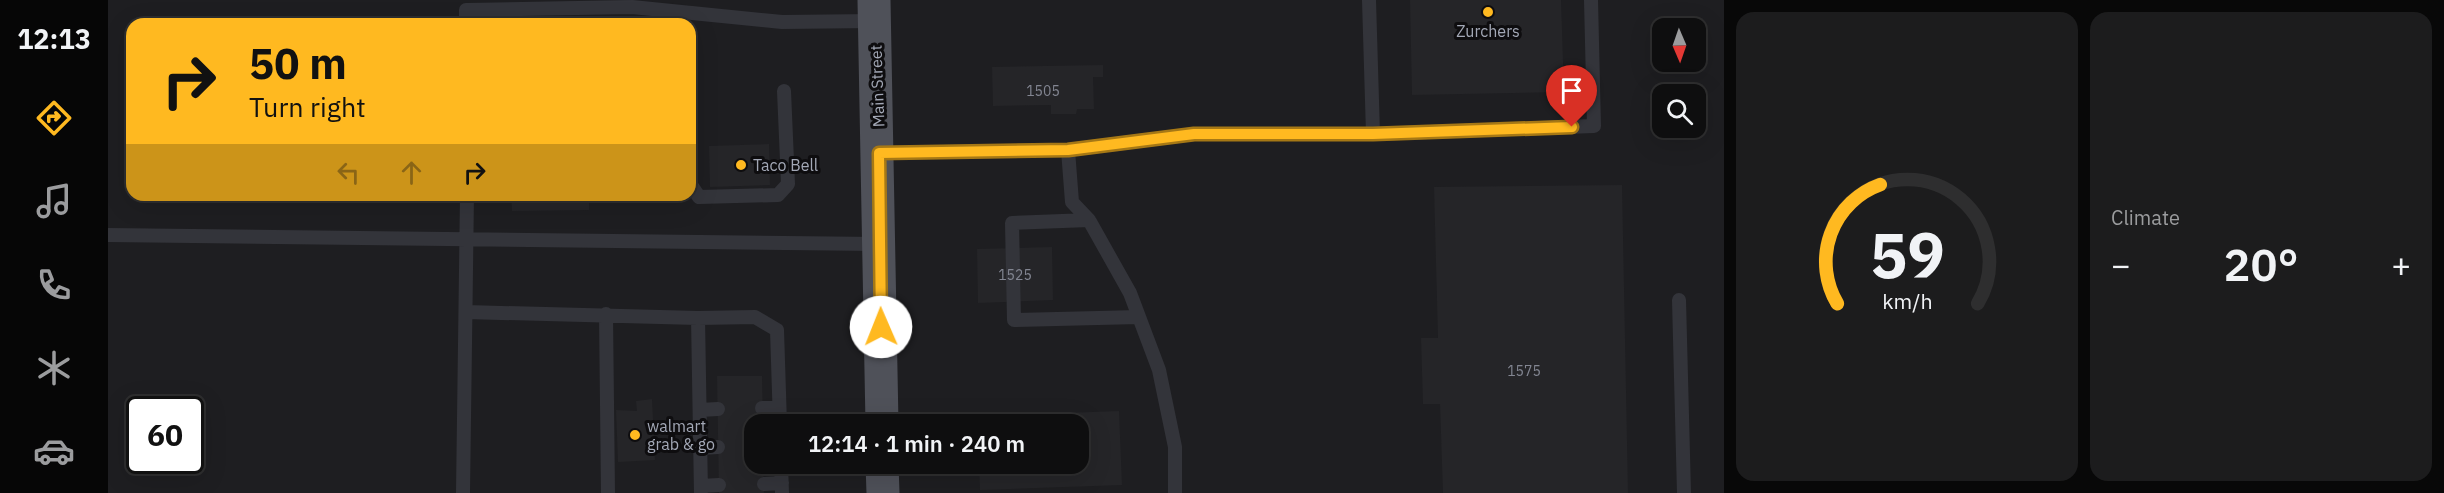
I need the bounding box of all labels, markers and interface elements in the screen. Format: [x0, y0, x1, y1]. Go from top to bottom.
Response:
marker: Zurchers [1481, 5, 1495, 19]
north arrow [1652, 18, 1706, 72]
map controls [1652, 18, 1706, 138]
text: 12:13 [17, 21, 91, 56]
place label: Zurchers [1456, 21, 1520, 41]
text: 50 m [249, 36, 347, 91]
icon: right [150, 42, 228, 120]
street label: Main Street [866, 45, 888, 127]
pin [1546, 65, 1597, 127]
icon: arrive [1555, 74, 1588, 107]
house number: 1505 [1026, 82, 1060, 100]
button: search [1652, 84, 1706, 138]
text: Turn right [249, 89, 366, 124]
icon: directions [33, 97, 75, 139]
place label: Taco Bell [753, 155, 818, 175]
icon: left [332, 156, 365, 189]
icon: ahead [395, 156, 428, 189]
icon: right [458, 156, 491, 189]
marker: Taco Bell [734, 158, 748, 172]
icon: music [33, 180, 75, 222]
text: Climate [2111, 204, 2180, 231]
text: 59 [1870, 214, 1944, 295]
text: 20° [2223, 235, 2299, 293]
text: − [2111, 243, 2131, 286]
text: + [2391, 243, 2411, 286]
icon: phone [33, 264, 75, 306]
house number: 1525 [998, 266, 1032, 284]
text: km/h [1882, 287, 1932, 315]
position arrow [849, 295, 913, 359]
icon: climate [33, 347, 75, 389]
house number: 1575 [1507, 362, 1541, 380]
speed limit sign: 60 [126, 396, 204, 474]
place label: walmart grab & go [647, 416, 715, 454]
marker: walmart grab & go [628, 428, 642, 442]
text: 12:14 · 1 min · 240 m [808, 429, 1025, 458]
icon: car [33, 430, 75, 472]

